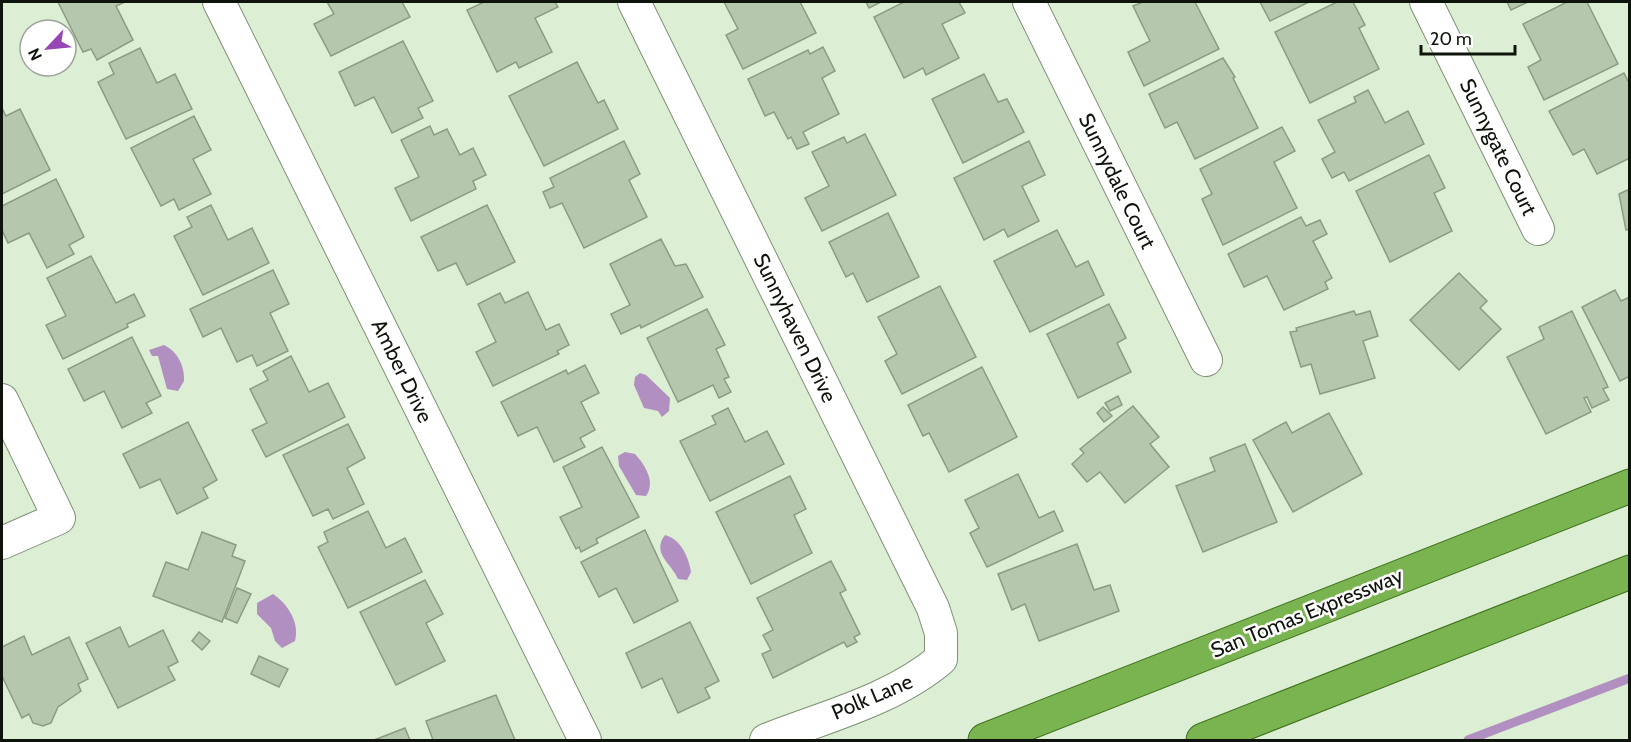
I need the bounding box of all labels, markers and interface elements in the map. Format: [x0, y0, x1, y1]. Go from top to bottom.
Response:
north arrow [18, 18, 78, 78]
scale bar [1421, 18, 1516, 56]
text: 20 m [1430, 28, 1472, 50]
text: N [24, 45, 46, 64]
street label: Sunnygate Court [1455, 75, 1542, 219]
street label: Sunnydale Court [1074, 109, 1161, 253]
street label: Sunnyhaven Drive [749, 249, 842, 406]
street label: Amber Drive [367, 315, 438, 427]
street label: San Tomas Expressway [1207, 562, 1407, 663]
street label: Polk Lane [828, 668, 916, 725]

